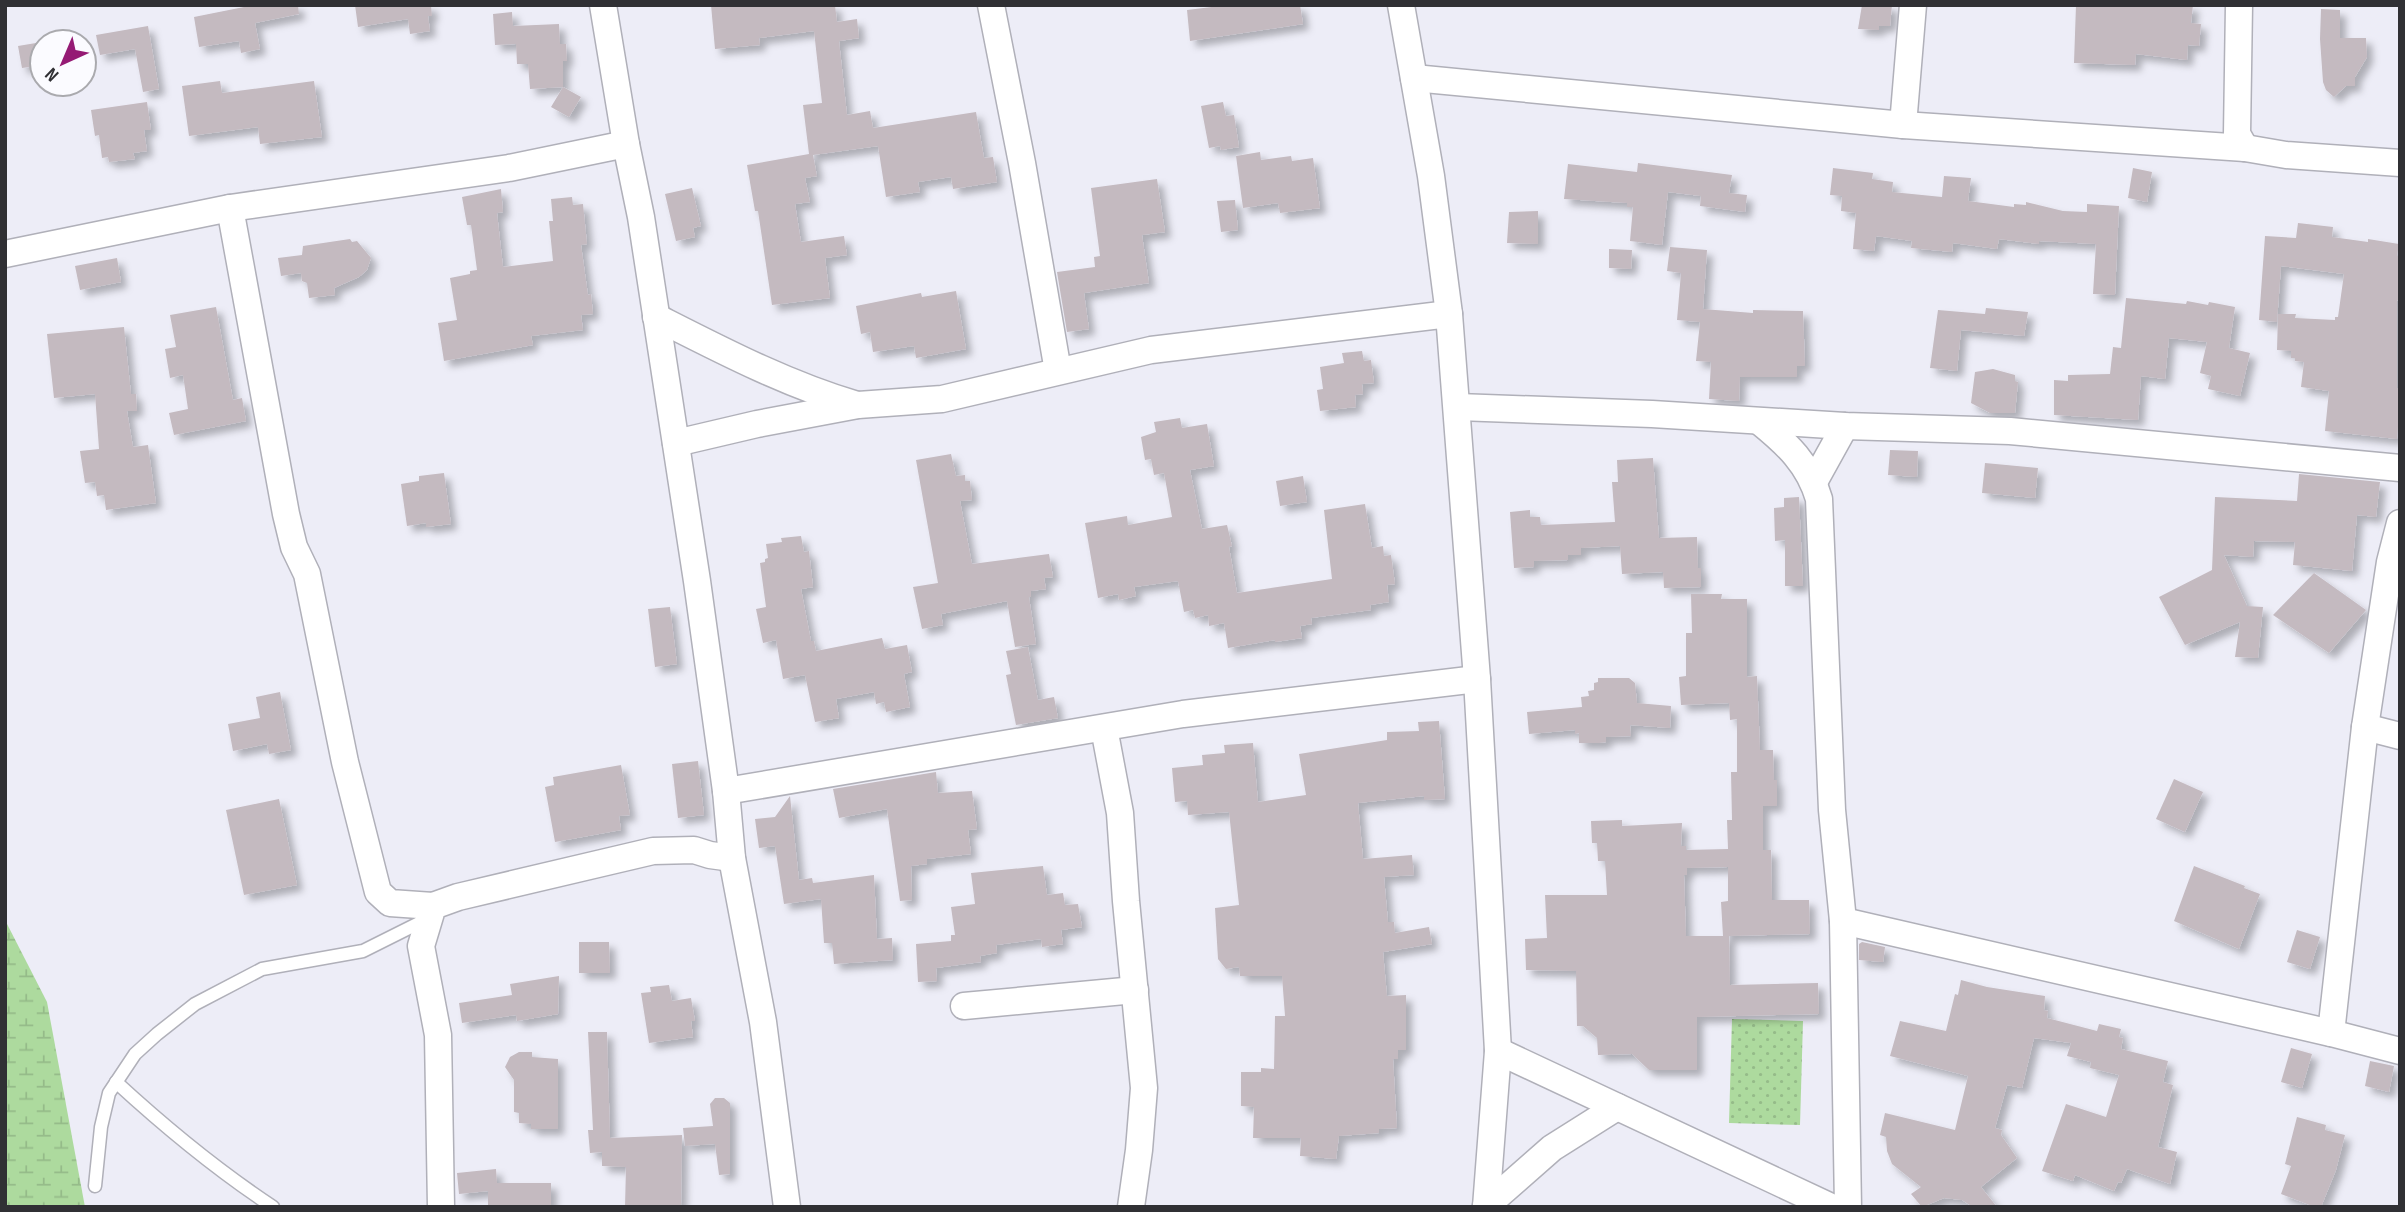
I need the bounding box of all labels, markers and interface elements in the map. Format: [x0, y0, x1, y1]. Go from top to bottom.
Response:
north arrow [28, 28, 98, 98]
text: N [41, 62, 64, 86]

